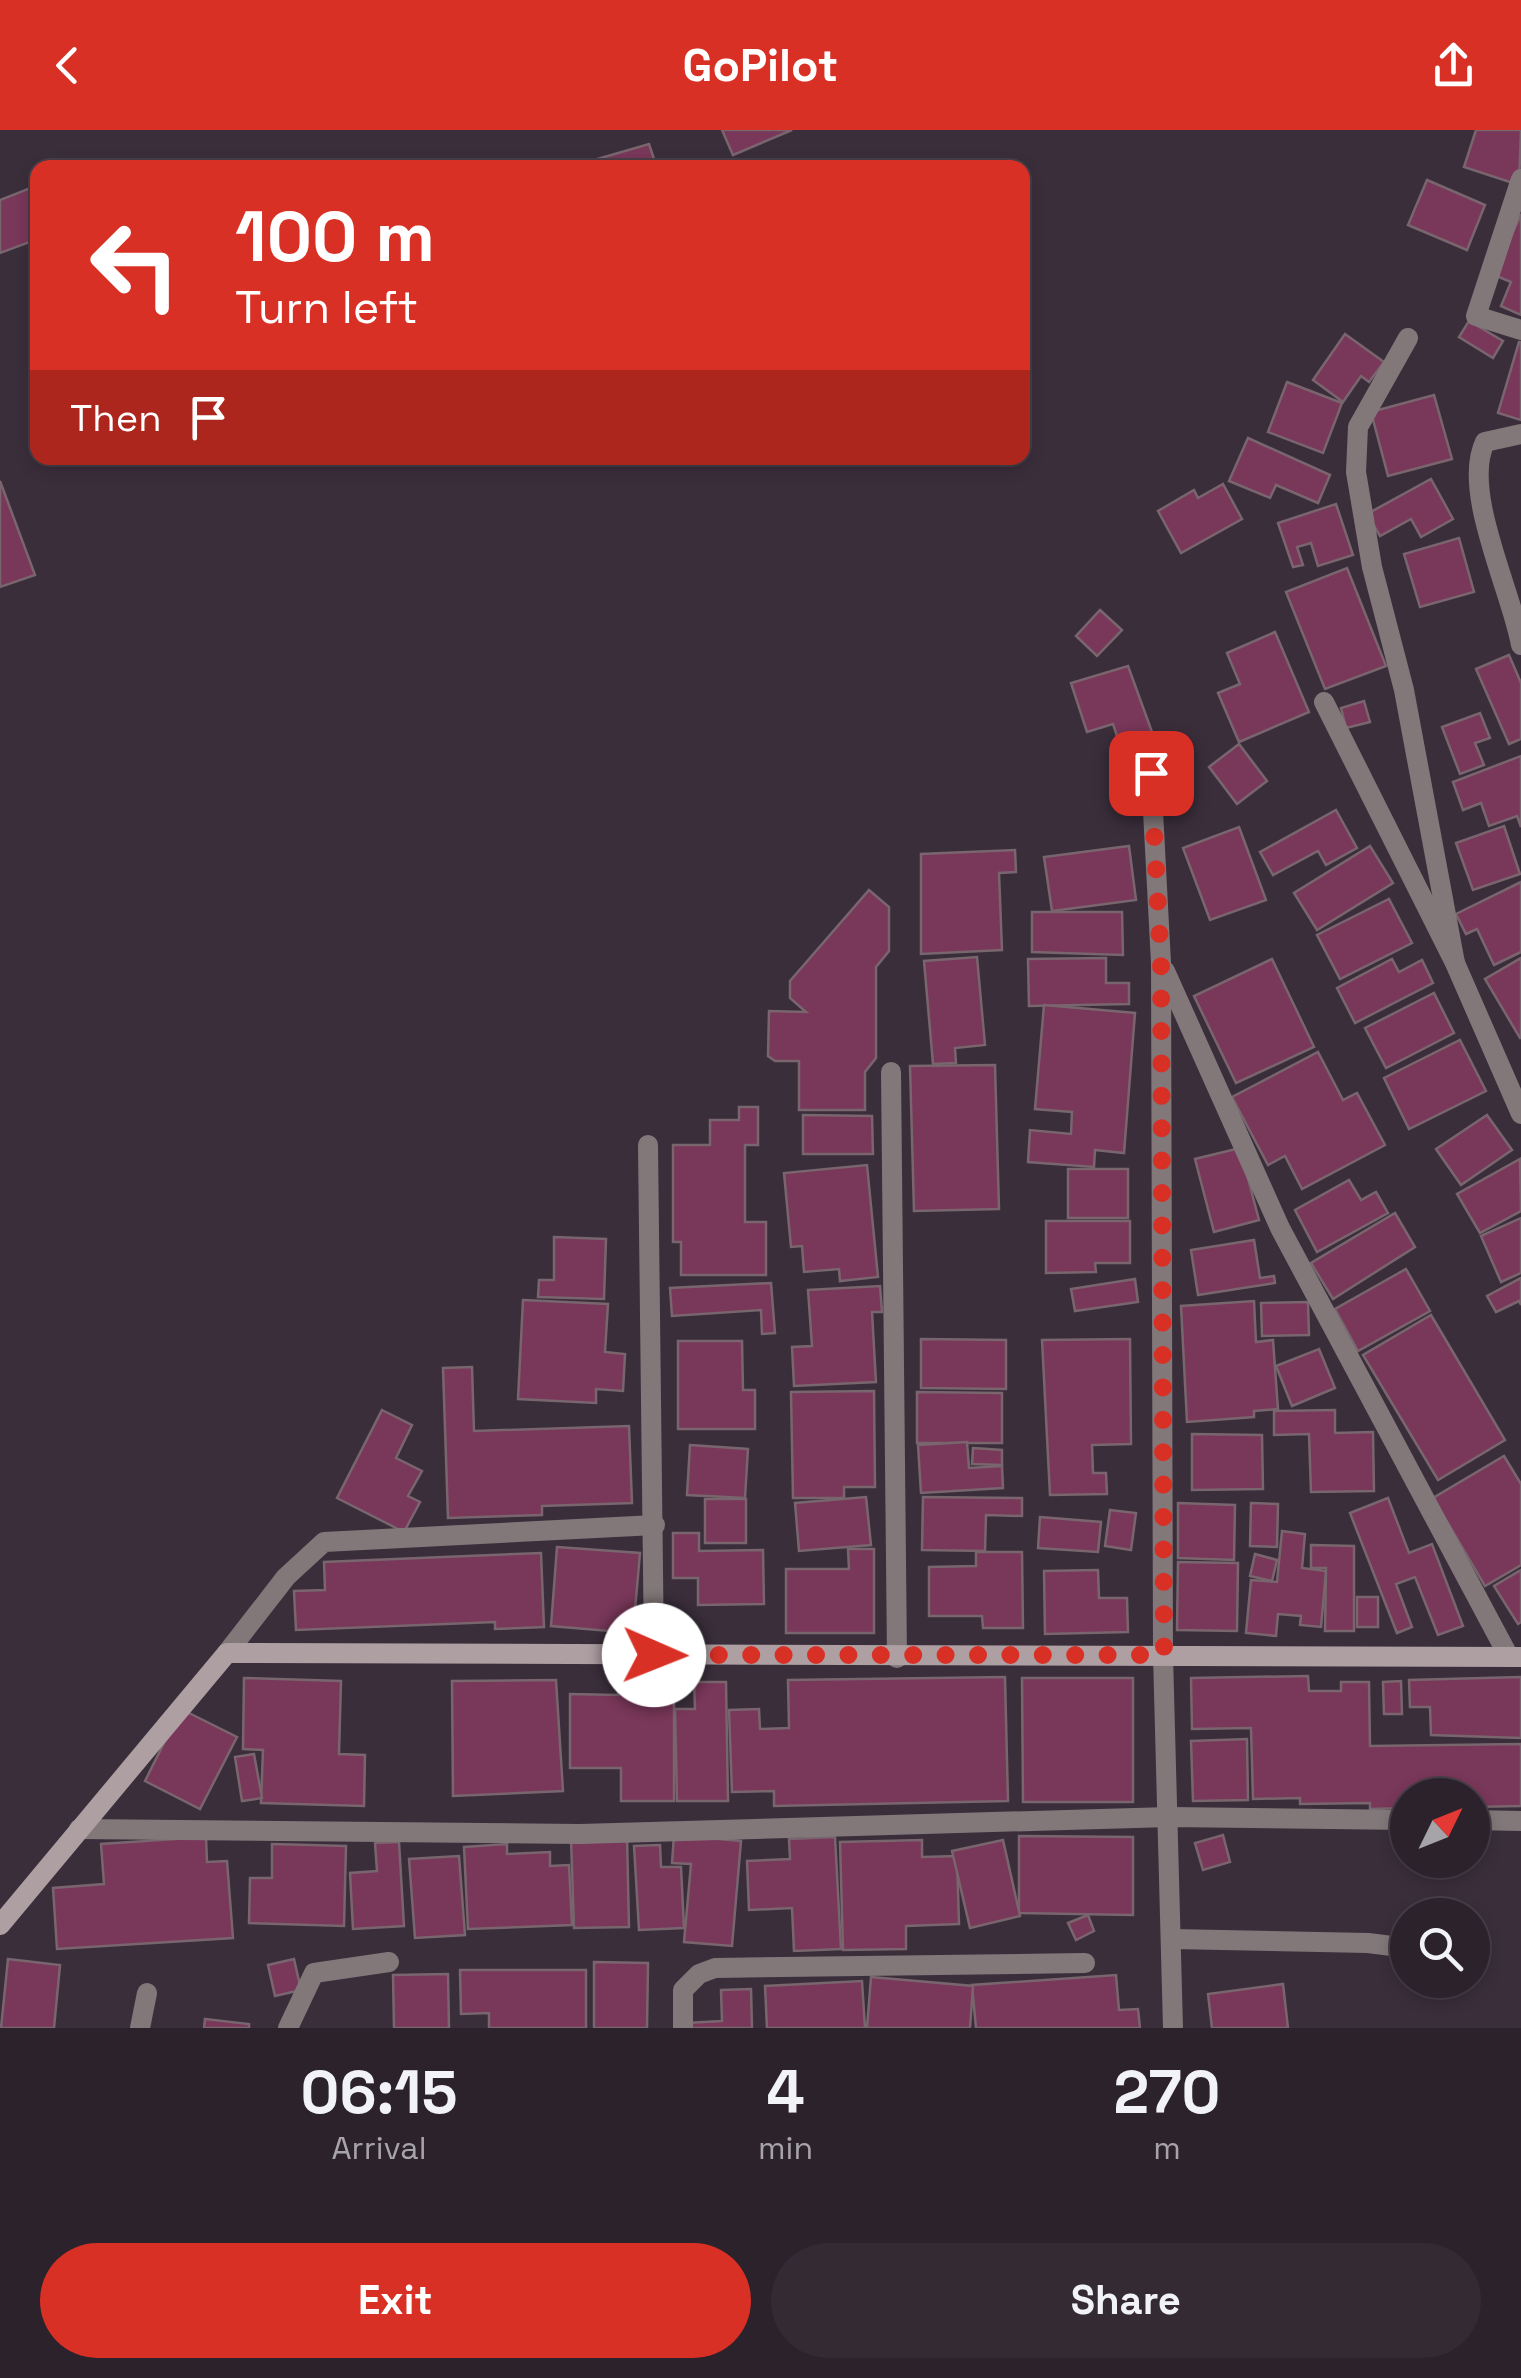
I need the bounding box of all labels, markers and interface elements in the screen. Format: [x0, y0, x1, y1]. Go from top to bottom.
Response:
text: GoPilot [683, 37, 838, 94]
icon: back [40, 38, 95, 93]
icon: share [1426, 38, 1481, 93]
text: 100 m [235, 192, 435, 281]
icon: left [70, 200, 200, 330]
text: Turn left [235, 279, 418, 336]
icon: arrive [181, 390, 236, 445]
text: Then [70, 394, 161, 442]
pin [1109, 731, 1194, 816]
icon: arrive [1124, 746, 1179, 801]
position arrow [602, 1603, 706, 1707]
north arrow [1390, 1778, 1490, 1878]
map controls [1390, 1778, 1490, 1998]
button: search [1390, 1898, 1490, 1998]
text: 06:15 [301, 2054, 458, 2131]
text: 4 [766, 2054, 805, 2131]
text: 270 [1114, 2054, 1220, 2131]
text: Arrival [331, 2128, 427, 2168]
text: min [758, 2128, 813, 2168]
text: m [1153, 2128, 1181, 2168]
button: Exit [40, 2243, 751, 2358]
button: Share [771, 2243, 1481, 2358]

